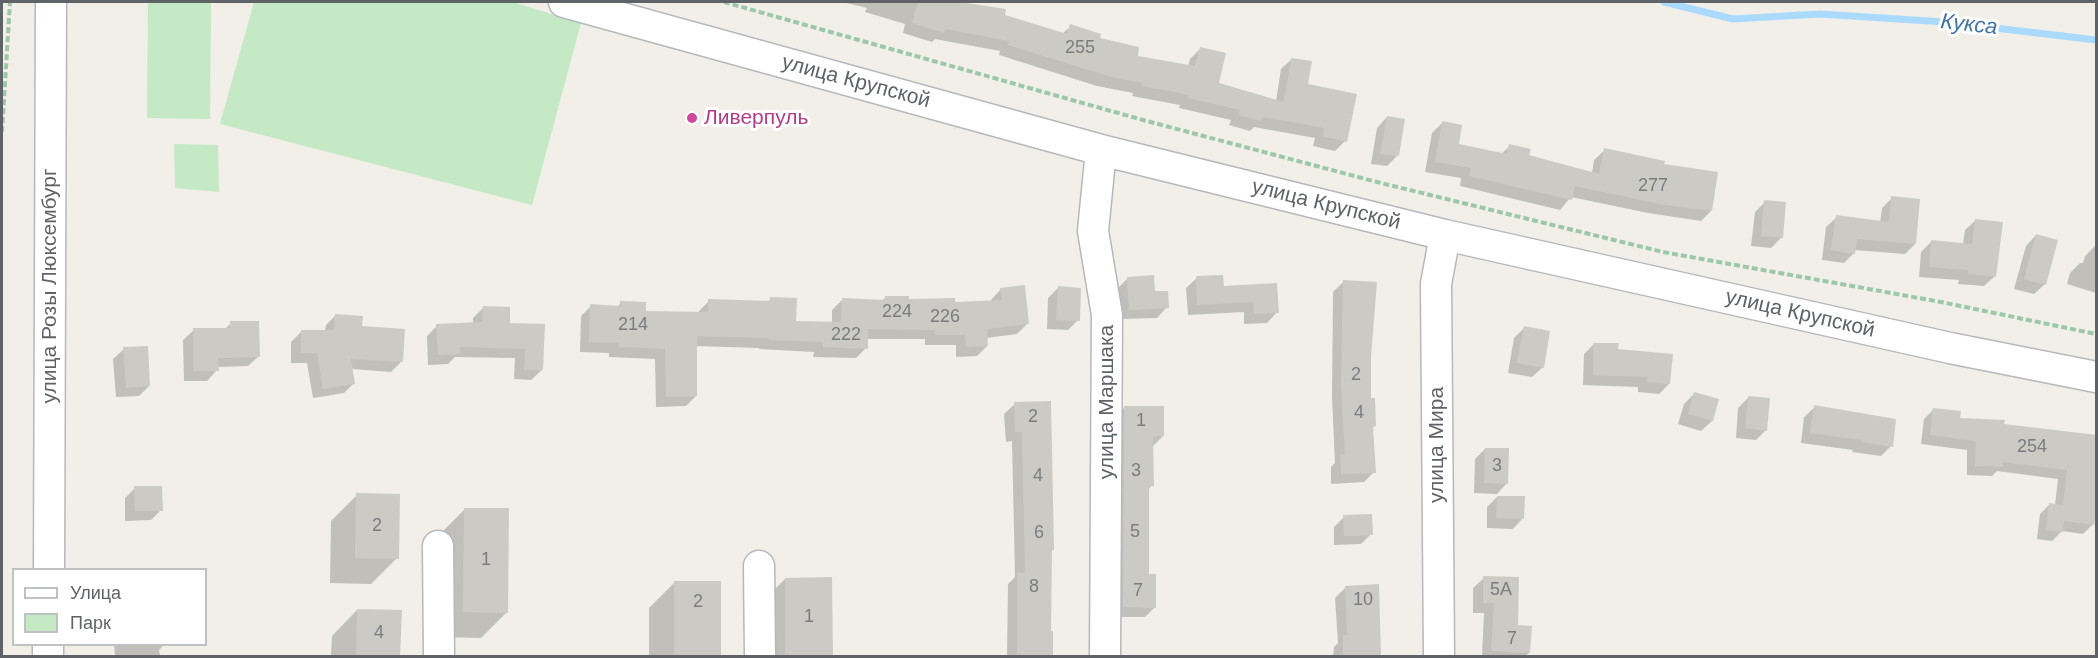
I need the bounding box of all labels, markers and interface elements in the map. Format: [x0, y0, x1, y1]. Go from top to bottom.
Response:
water label: Кукса [1939, 9, 1999, 41]
house number: 255 [1065, 37, 1095, 59]
street label: улица Крупской [779, 50, 933, 114]
place label: Ливерпуль [704, 105, 808, 131]
marker: Ливерпуль [685, 111, 699, 125]
street label: улица Розы Люксембург [37, 168, 63, 404]
street label: улица Крупской [1249, 174, 1403, 236]
house number: 277 [1638, 175, 1668, 197]
street label: улица Крупской [1723, 285, 1877, 343]
house number: 224 [882, 301, 912, 323]
house number: 226 [930, 306, 960, 328]
house number: 214 [618, 314, 648, 336]
house number: 222 [831, 324, 861, 346]
street label: улица Маршака [1094, 325, 1120, 479]
house number: 2 [1351, 364, 1361, 386]
street label: улица Мира [1424, 387, 1450, 503]
house number: 4 [1354, 402, 1364, 424]
house number: 2 [1028, 406, 1038, 428]
house number: 1 [1136, 410, 1146, 432]
house number: 254 [2017, 436, 2047, 458]
house number: 3 [1492, 455, 1502, 477]
house number: 3 [1131, 460, 1141, 482]
house number: 4 [1033, 465, 1043, 487]
house number: 2 [372, 515, 382, 537]
house number: 5 [1130, 521, 1140, 543]
house number: 6 [1034, 522, 1044, 544]
house number: 1 [481, 549, 491, 571]
legend [12, 568, 207, 646]
house number: 8 [1029, 576, 1039, 598]
house number: 5А [1490, 579, 1512, 601]
house number: 7 [1133, 580, 1143, 602]
text: Улица [70, 583, 121, 603]
house number: 10 [1353, 589, 1373, 611]
house number: 2 [693, 591, 703, 613]
house number: 1 [804, 606, 814, 628]
text: Парк [70, 613, 111, 633]
house number: 4 [374, 622, 384, 644]
house number: 7 [1507, 628, 1517, 650]

